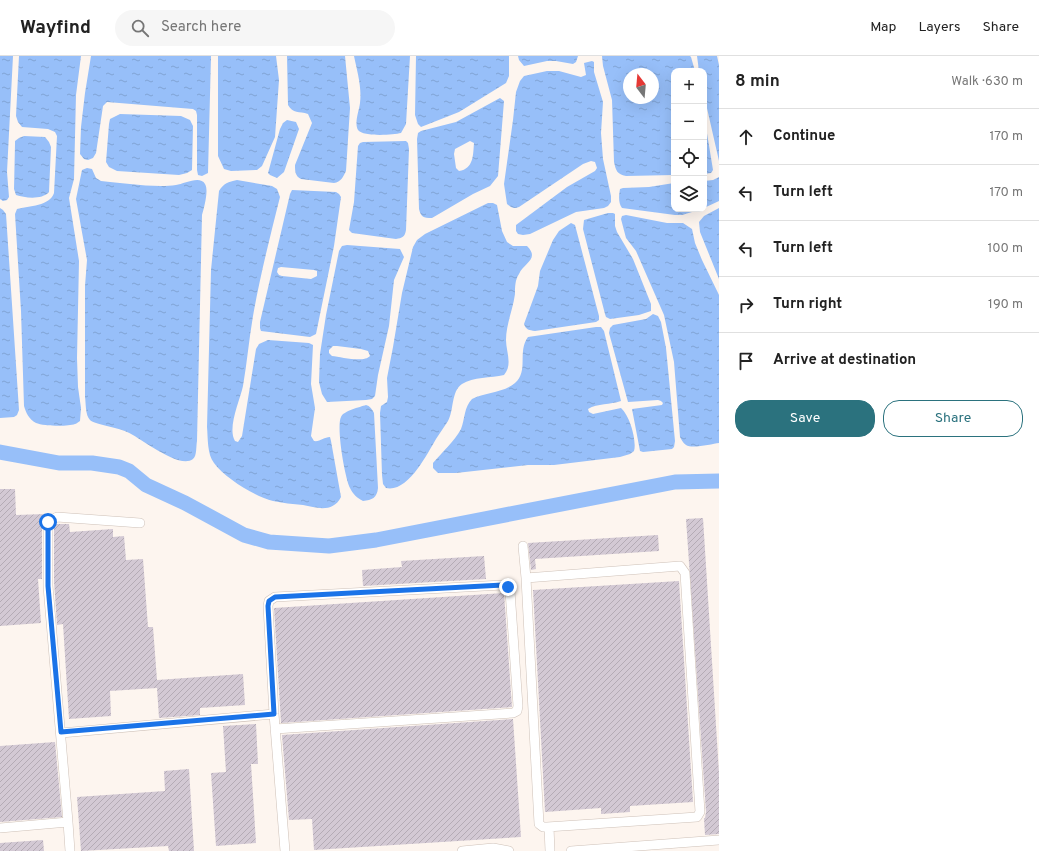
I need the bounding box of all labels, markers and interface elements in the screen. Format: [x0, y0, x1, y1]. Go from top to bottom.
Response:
search box [115, 10, 395, 46]
text: Wayfind [20, 16, 91, 40]
icon: search [129, 17, 151, 39]
text: Search here [161, 18, 241, 37]
text: Map [870, 19, 896, 36]
text: Layers [918, 19, 960, 36]
text: Share [982, 19, 1019, 36]
north arrow [623, 68, 659, 104]
map controls [671, 68, 707, 212]
button: + [671, 68, 707, 104]
text: 8 min [735, 71, 780, 93]
text: Walk · 630 m [951, 74, 1023, 90]
button: − [671, 104, 707, 140]
icon: ahead [735, 126, 757, 148]
text: Continue [773, 127, 835, 146]
text: 170 m [989, 129, 1023, 145]
button: locate [671, 140, 707, 176]
button: layers [671, 176, 707, 212]
icon: left [735, 182, 757, 204]
text: Turn left [773, 183, 833, 202]
text: 170 m [989, 185, 1023, 201]
icon: left [735, 238, 757, 260]
text: Turn left [773, 239, 833, 258]
text: 100 m [987, 241, 1023, 257]
icon: right [735, 294, 757, 316]
text: Turn right [773, 295, 842, 314]
text: 190 m [988, 297, 1023, 313]
icon: arrive [735, 350, 757, 372]
text: Arrive at destination [773, 351, 916, 370]
button: Save [735, 400, 875, 437]
button: Share [883, 400, 1023, 437]
route start [39, 513, 57, 531]
route end [499, 578, 517, 596]

